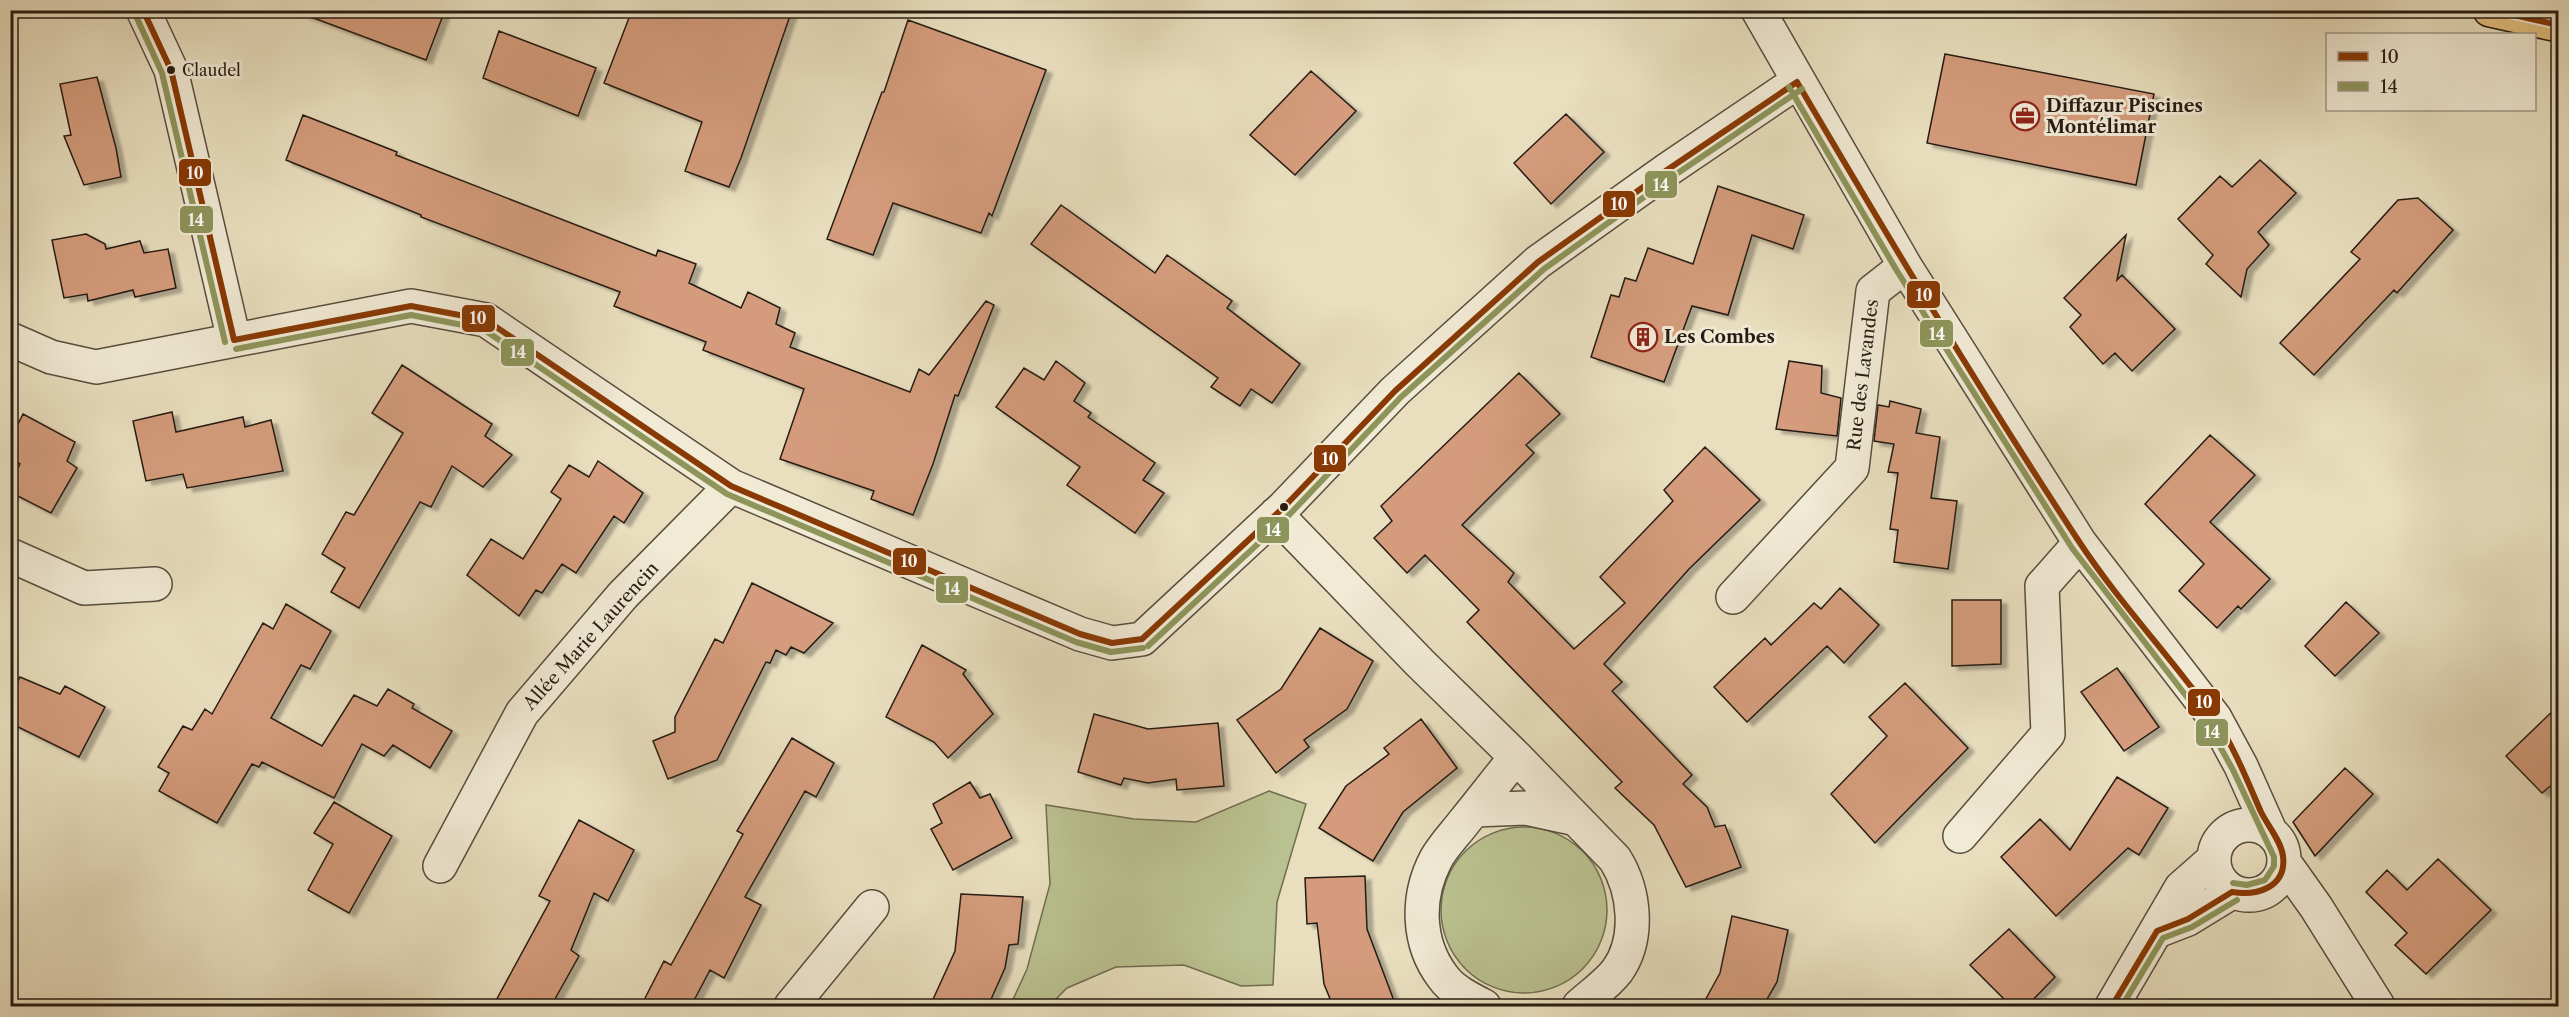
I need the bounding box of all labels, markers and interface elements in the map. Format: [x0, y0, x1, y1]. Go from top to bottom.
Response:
legend [2326, 33, 2536, 111]
text: 10 [2380, 46, 2399, 68]
place label: Claudel [182, 60, 241, 80]
marker: Claudel [165, 64, 177, 76]
text: 14 [2380, 76, 2398, 98]
place label: Diffazur Piscines Montélimar [2046, 95, 2203, 138]
office icon: Diffazur Piscines Montélimar [2009, 100, 2041, 132]
line badge: 10 [178, 158, 212, 187]
text: 10 [186, 163, 204, 183]
line badge: 14 [1644, 170, 1678, 199]
text: 14 [1653, 175, 1669, 195]
line badge: 10 [1602, 190, 1636, 218]
text: 10 [1610, 194, 1628, 214]
line badge: 14 [179, 205, 214, 234]
text: 14 [188, 210, 204, 230]
line badge: 10 [1906, 280, 1941, 309]
text: 10 [1915, 285, 1933, 305]
street label: Rue des Lavandes [1843, 298, 1883, 452]
line badge: 10 [461, 304, 496, 333]
text: 10 [469, 308, 487, 328]
line badge: 14 [1919, 319, 1954, 348]
building icon: Les Combes [1627, 321, 1659, 353]
text: 14 [1929, 324, 1945, 344]
place label: Les Combes [1664, 326, 1775, 348]
line badge: 14 [500, 338, 535, 367]
text: 14 [510, 342, 526, 362]
line badge: 10 [1313, 444, 1347, 473]
text: 10 [1321, 449, 1339, 469]
unlabelled marker [1278, 501, 1290, 513]
line badge: 14 [1256, 516, 1290, 544]
text: 14 [1265, 520, 1281, 540]
line badge: 10 [892, 547, 927, 576]
text: 10 [900, 551, 918, 571]
street label: Allée Marie Laurencin [518, 557, 663, 715]
line badge: 14 [935, 575, 969, 604]
text: 14 [944, 579, 960, 599]
line badge: 10 [2187, 688, 2221, 717]
text: 10 [2195, 692, 2213, 712]
line badge: 14 [2195, 718, 2229, 747]
text: 14 [2204, 722, 2220, 742]

